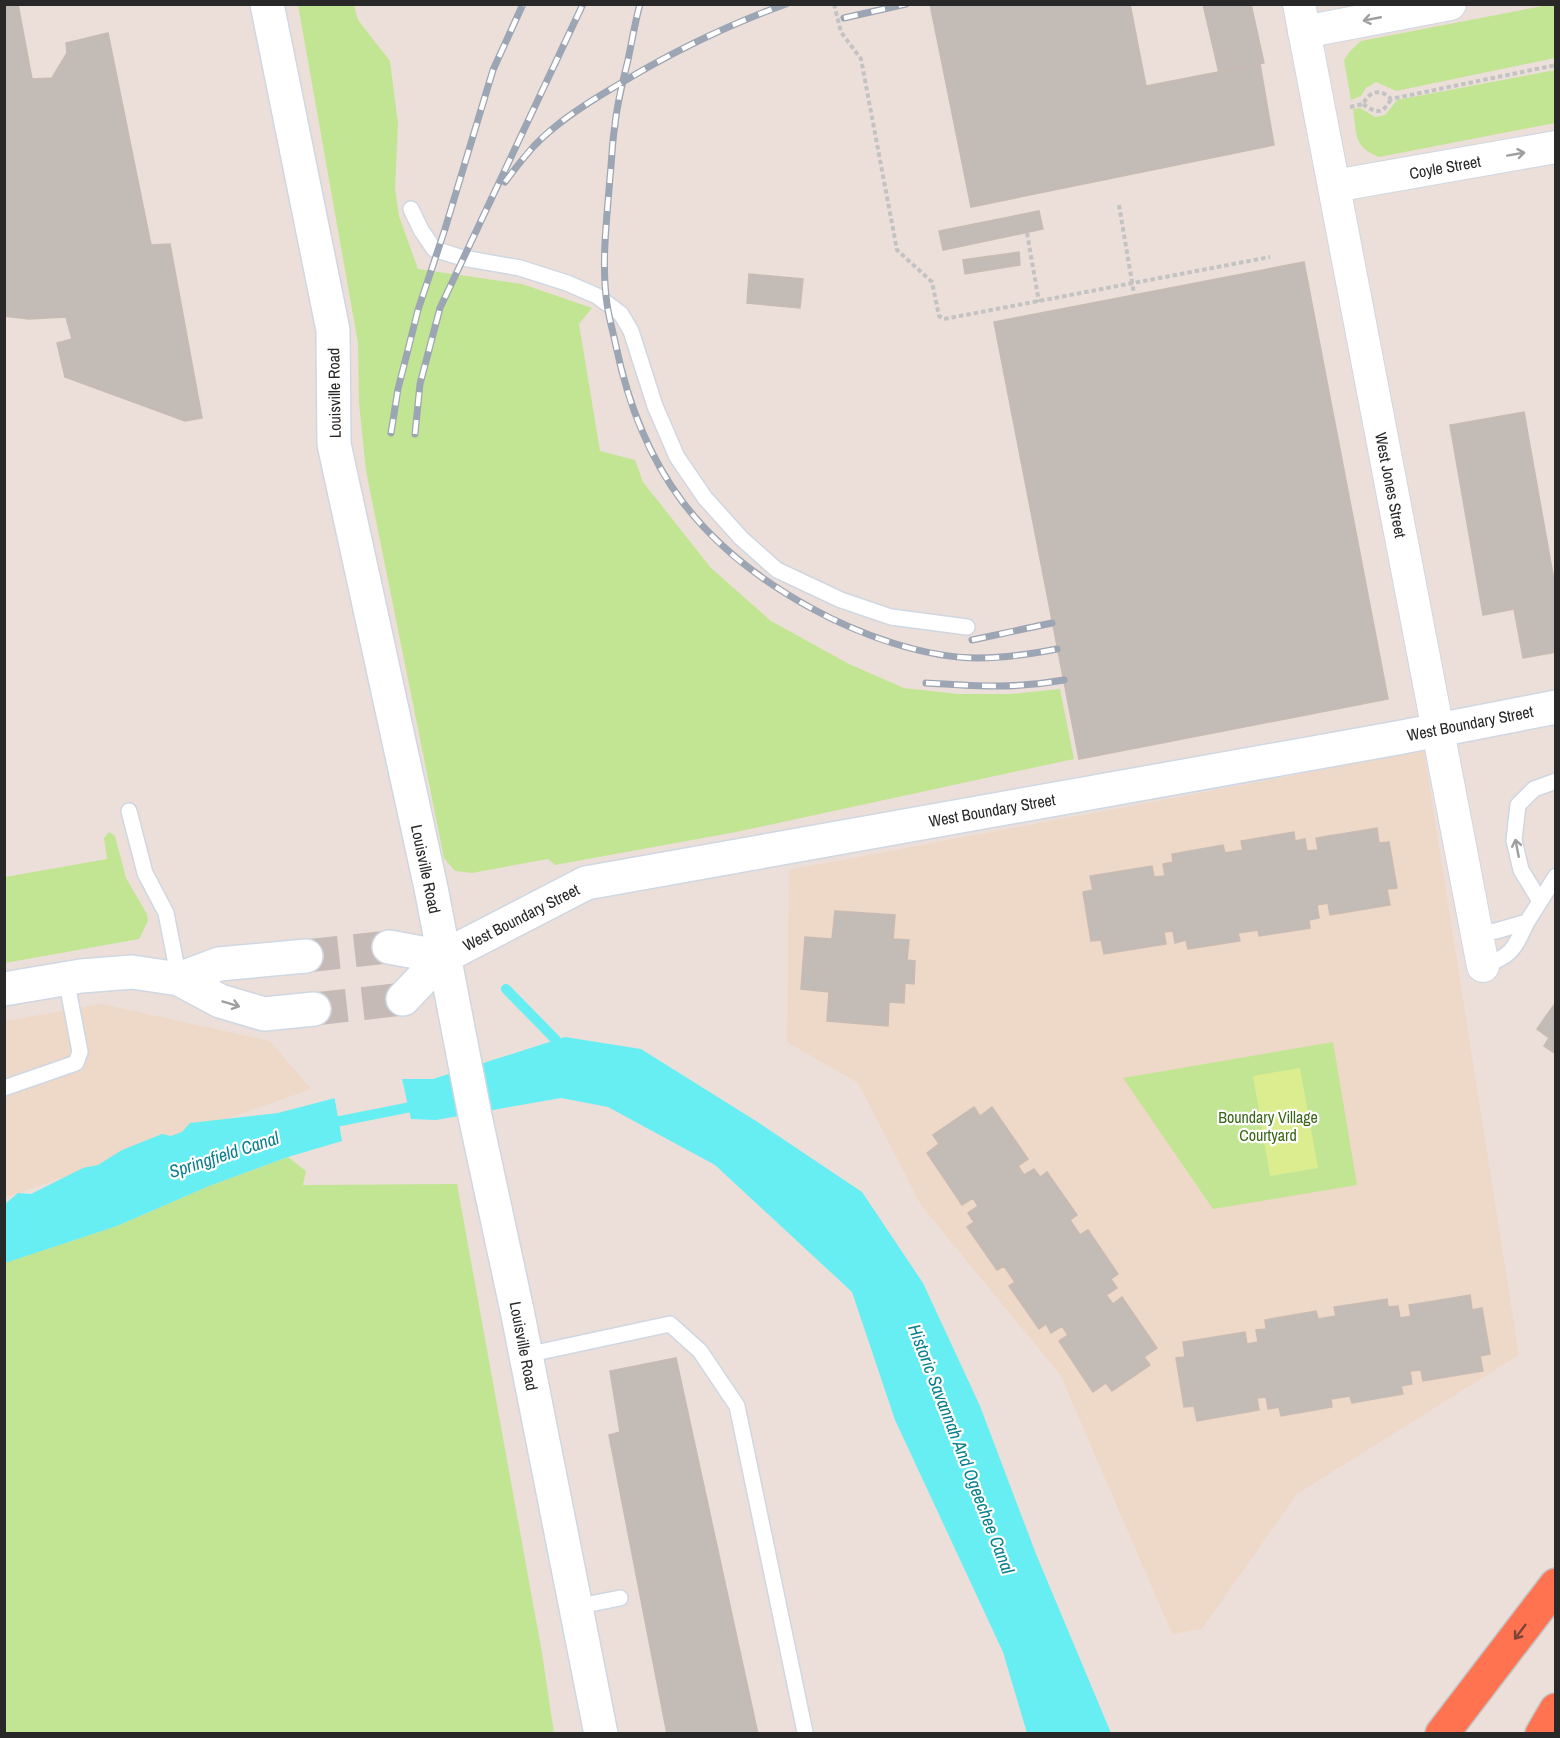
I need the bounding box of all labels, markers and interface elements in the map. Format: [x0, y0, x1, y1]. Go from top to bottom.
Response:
one-way arrow [1362, 14, 1382, 25]
one-way arrow [1505, 148, 1525, 159]
street label: Coyle Street [1408, 150, 1483, 184]
street label: Louisville Road [322, 348, 346, 438]
street label: West Jones Street [1370, 430, 1412, 540]
street label: West Boundary Street [1405, 700, 1535, 746]
street label: West Boundary Street [927, 788, 1057, 832]
street label: Louisville Road [406, 822, 446, 916]
one-way arrow [1511, 839, 1522, 858]
street label: West Boundary Street [459, 878, 583, 956]
one-way arrow [221, 999, 240, 1010]
park label: Boundary Village Courtyard [1218, 1106, 1318, 1146]
water label: Springfield Canal [166, 1125, 283, 1184]
street label: Louisville Road [505, 1300, 543, 1392]
water label: Historic Savannah And Ogeechee Canal [902, 1320, 1021, 1578]
one-way arrow [1514, 1623, 1526, 1639]

